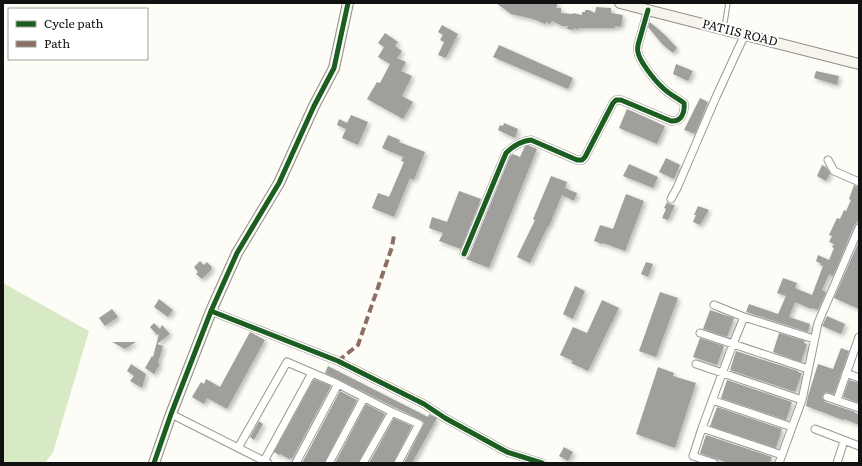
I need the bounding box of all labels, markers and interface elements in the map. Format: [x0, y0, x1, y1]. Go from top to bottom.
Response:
legend [8, 8, 148, 60]
text: Cycle path [44, 14, 104, 32]
street label: PATIIS ROAD [701, 14, 780, 50]
text: Path [44, 34, 70, 52]

